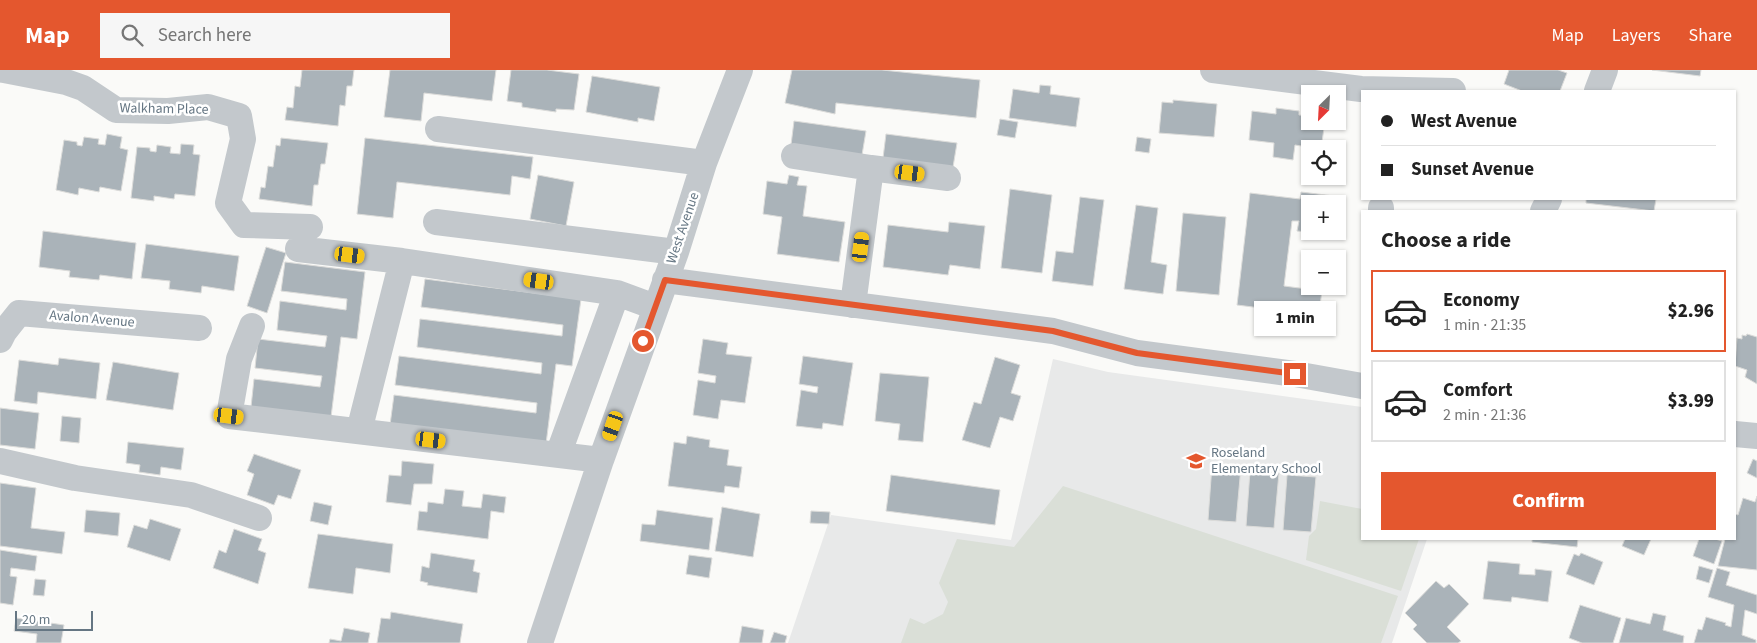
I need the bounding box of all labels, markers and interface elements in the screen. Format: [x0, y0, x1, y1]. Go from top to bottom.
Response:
search box [100, 13, 450, 58]
text: Map [25, 18, 70, 53]
icon: search [118, 21, 146, 49]
text: Search here [158, 22, 251, 49]
text: Map [1552, 23, 1584, 48]
text: Layers [1612, 23, 1661, 48]
text: Share [1689, 23, 1732, 48]
north arrow [1301, 85, 1346, 130]
map controls [1301, 85, 1346, 295]
street label: Walkham Place [119, 98, 209, 120]
text: West Avenue [1411, 108, 1517, 135]
button: locate [1301, 140, 1346, 185]
text: Sunset Avenue [1411, 156, 1534, 183]
car [894, 164, 925, 182]
street label: West Avenue [661, 190, 705, 266]
button: + [1301, 195, 1346, 240]
text: Choose a ride [1381, 224, 1511, 256]
car [851, 231, 870, 263]
car [334, 246, 365, 264]
button: − [1301, 250, 1346, 295]
car [523, 271, 554, 291]
text: Economy [1443, 287, 1520, 314]
icon: car [1383, 289, 1428, 334]
text: $2.96 [1668, 298, 1714, 325]
callout: 1 min [1254, 302, 1336, 336]
street label: Avalon Avenue [49, 305, 136, 333]
text: 1 min [1275, 307, 1315, 329]
text: 1 min · 21:35 [1443, 314, 1526, 336]
route start [632, 330, 654, 352]
route end [1284, 363, 1306, 385]
text: Comfort [1443, 377, 1513, 404]
icon: car [1383, 379, 1428, 424]
text: $3.99 [1668, 388, 1714, 415]
text: 2 min · 21:36 [1443, 404, 1526, 426]
car [213, 407, 244, 425]
car [601, 409, 624, 443]
car [415, 431, 446, 449]
place label: Roseland Elementary School [1211, 443, 1322, 479]
school or university icon: Roseland Elementary School [1185, 450, 1207, 472]
button: Confirm [1381, 472, 1716, 530]
scale bar [15, 608, 92, 631]
text: 20 m [22, 610, 50, 630]

